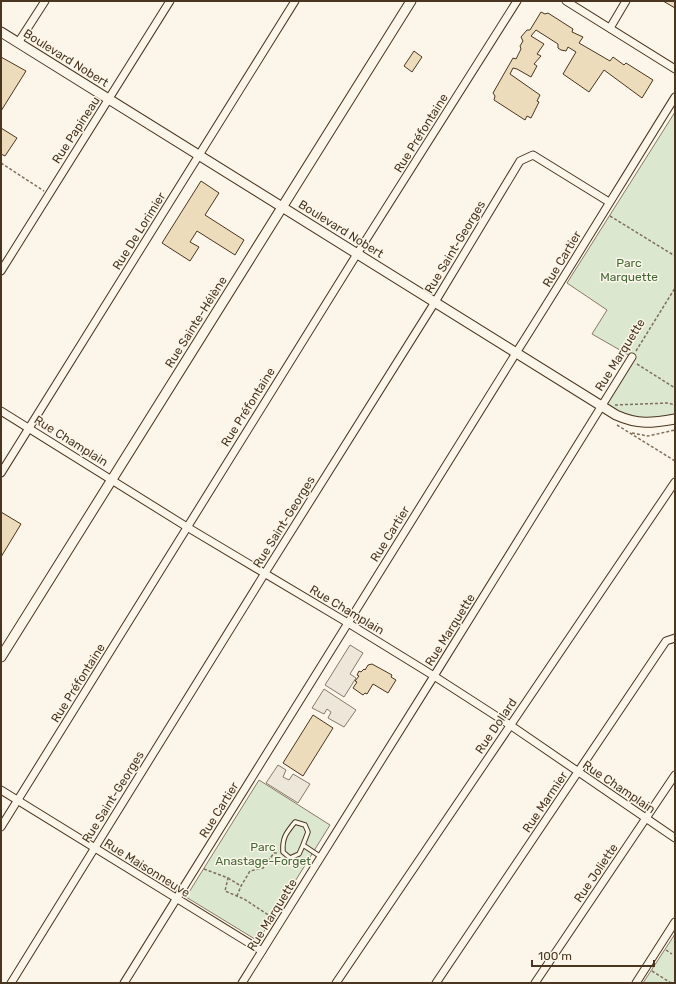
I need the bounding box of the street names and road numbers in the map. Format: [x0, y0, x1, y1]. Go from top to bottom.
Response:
street label: Boulevard Nobert [21, 26, 111, 90]
street label: Rue Préfontaine [391, 91, 451, 175]
street label: Rue Papineau [49, 94, 103, 166]
street label: Rue De Lorimier [110, 189, 169, 272]
street label: Boulevard Nobert [296, 197, 386, 261]
street label: Rue Saint-Georges [422, 198, 488, 296]
street label: Rue Cartier [540, 228, 584, 290]
street label: Rue Sainte-Hélène [162, 274, 230, 370]
street label: Rue Marquette [592, 316, 648, 394]
street label: Rue Préfontaine [218, 365, 278, 449]
street label: Rue Champlain [32, 413, 110, 469]
street label: Rue Saint-Georges [250, 474, 318, 570]
street label: Rue Cartier [367, 503, 413, 564]
street label: Rue Champlain [307, 582, 387, 638]
street label: Rue Marquette [422, 591, 478, 669]
street label: Rue Préfontaine [48, 641, 108, 725]
street label: Rue Dollard [472, 696, 520, 756]
street label: Rue Saint-Georges [79, 749, 147, 845]
street label: Rue Champlain [580, 758, 658, 816]
street label: Rue Marmier [520, 769, 571, 835]
street label: Rue Cartier [196, 779, 242, 840]
street label: Rue Maisonneuve [102, 836, 193, 900]
street label: Rue Joliette [571, 841, 621, 905]
street label: Rue Marquette [244, 876, 300, 954]

